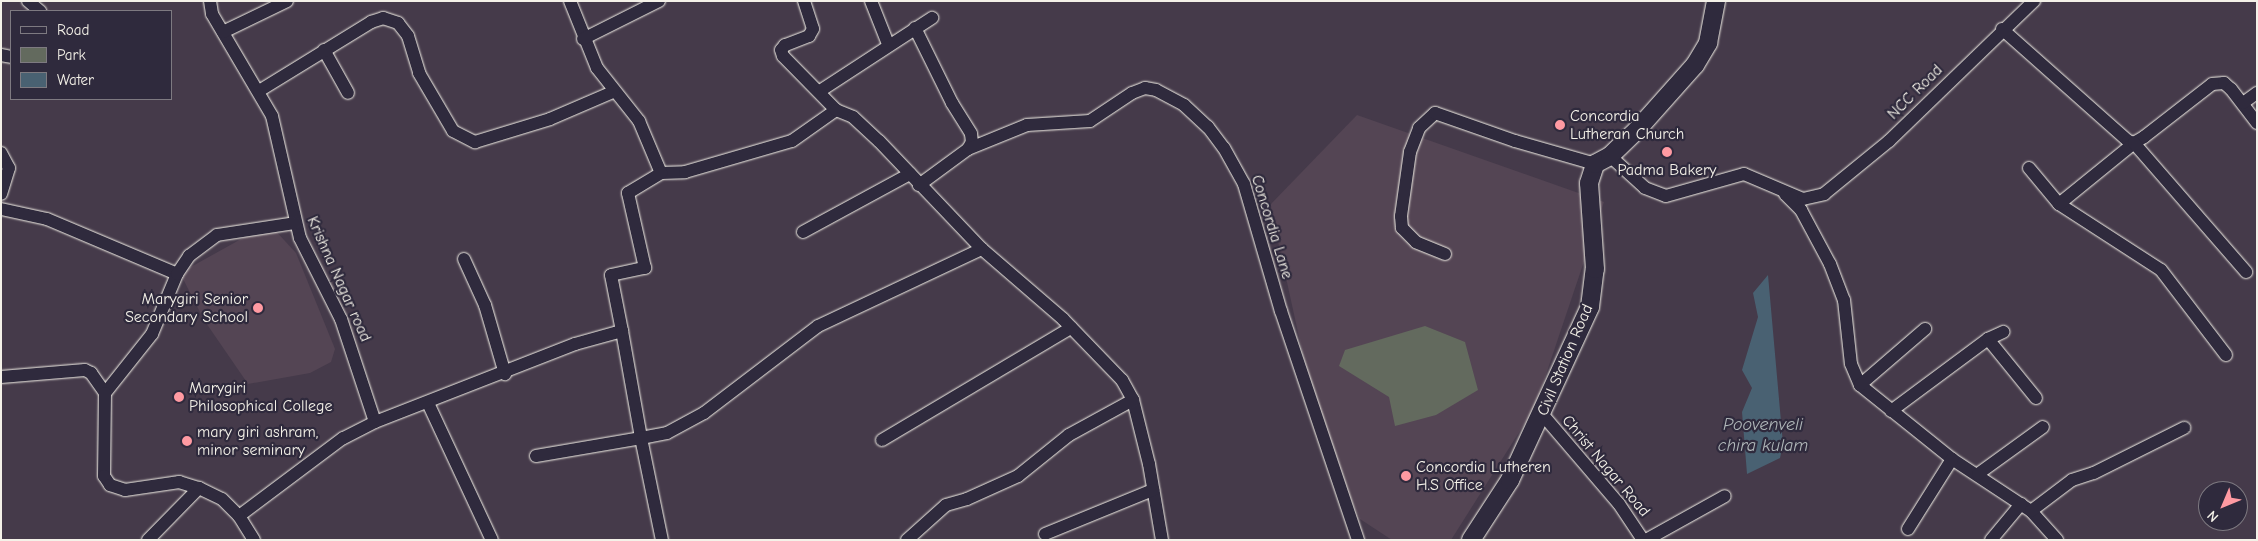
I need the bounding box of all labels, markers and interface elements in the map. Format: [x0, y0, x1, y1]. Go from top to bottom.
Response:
legend [10, 10, 172, 100]
text: Road [57, 21, 89, 39]
text: Park [57, 46, 86, 64]
street label: NCC Road [1883, 60, 1947, 124]
text: Water [57, 71, 94, 89]
place label: Concordia Lutheran Church [1570, 106, 1684, 144]
marker: Concordia Lutheran Church [1554, 119, 1566, 131]
marker: Padma Bakery [1661, 146, 1673, 158]
place label: Padma Bakery [1618, 160, 1716, 180]
street label: Concordia Lane [1247, 173, 1297, 281]
street label: Krishna Nagar road [303, 213, 375, 345]
place label: Marygiri Senior Secondary School [125, 289, 248, 327]
street label: Civil Station Road [1533, 301, 1597, 419]
marker: Marygiri Senior Secondary School [252, 302, 264, 314]
place label: Marygiri Philosophical College [189, 378, 332, 416]
marker: Marygiri Philosophical College [173, 391, 185, 403]
street label: Christ Nagar Road [1558, 411, 1654, 521]
water label: Poovenveli chira kulam [1718, 415, 1808, 458]
place label: mary giri ashram, minor seminary [197, 422, 318, 460]
marker: mary giri ashram, minor seminary [181, 435, 193, 447]
place label: Concordia Lutheren H.S Office [1416, 457, 1551, 495]
marker: Concordia Lutheren H.S Office [1400, 470, 1412, 482]
north arrow [2198, 481, 2248, 531]
text: N [2204, 507, 2222, 526]

